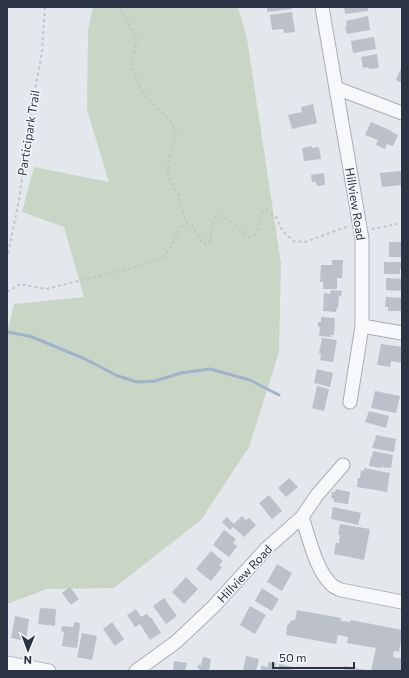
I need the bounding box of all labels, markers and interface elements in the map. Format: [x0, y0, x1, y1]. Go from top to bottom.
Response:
street label: Participark Trail [14, 89, 42, 177]
street label: Hillview Road [343, 166, 369, 241]
street label: Hillview Road [214, 542, 275, 605]
north arrow [8, 630, 48, 670]
scale bar [273, 644, 354, 670]
text: 50 m [279, 650, 307, 664]
text: N [24, 654, 32, 667]

